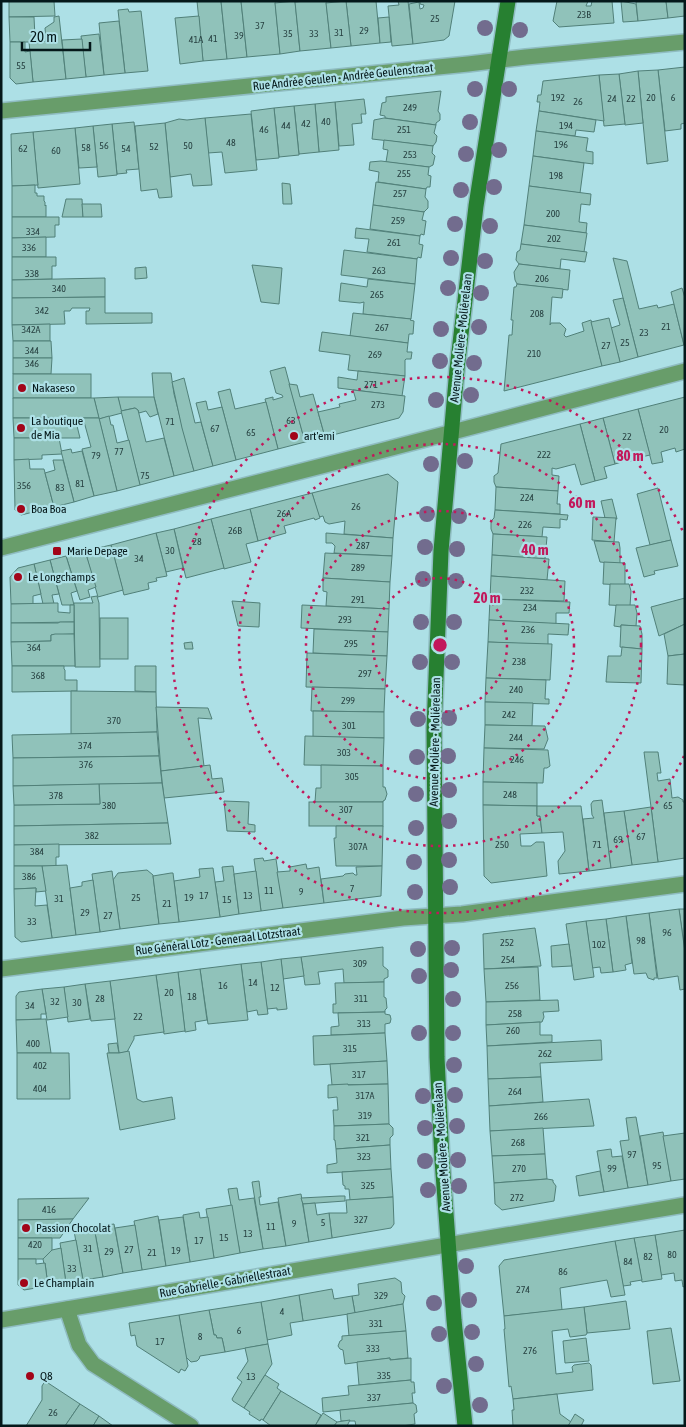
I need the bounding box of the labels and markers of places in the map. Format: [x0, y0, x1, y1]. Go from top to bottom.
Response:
place label: Nakaseso [32, 381, 75, 395]
marker: Nakaseso [16, 382, 28, 394]
place label: La boutique de Mia [31, 414, 83, 442]
marker: La boutique de Mia [15, 422, 27, 434]
place label: art'emi [304, 429, 335, 443]
marker: art'emi [288, 430, 300, 442]
place label: Boa Boa [31, 502, 66, 516]
marker: Boa Boa [15, 503, 27, 515]
place label: Marie Depage [67, 544, 128, 558]
marker: Marie Depage [51, 545, 63, 557]
place label: Le Longchamps [28, 570, 95, 584]
marker: Le Longchamps [12, 571, 24, 583]
centre of rings [431, 636, 449, 654]
place label: Passion Chocolat [36, 1221, 111, 1235]
marker: Passion Chocolat [20, 1222, 32, 1234]
place label: Le Champlain [34, 1276, 94, 1290]
marker: Le Champlain [18, 1277, 30, 1289]
place label: Q8 [40, 1369, 53, 1383]
marker: Q8 [24, 1370, 36, 1382]

